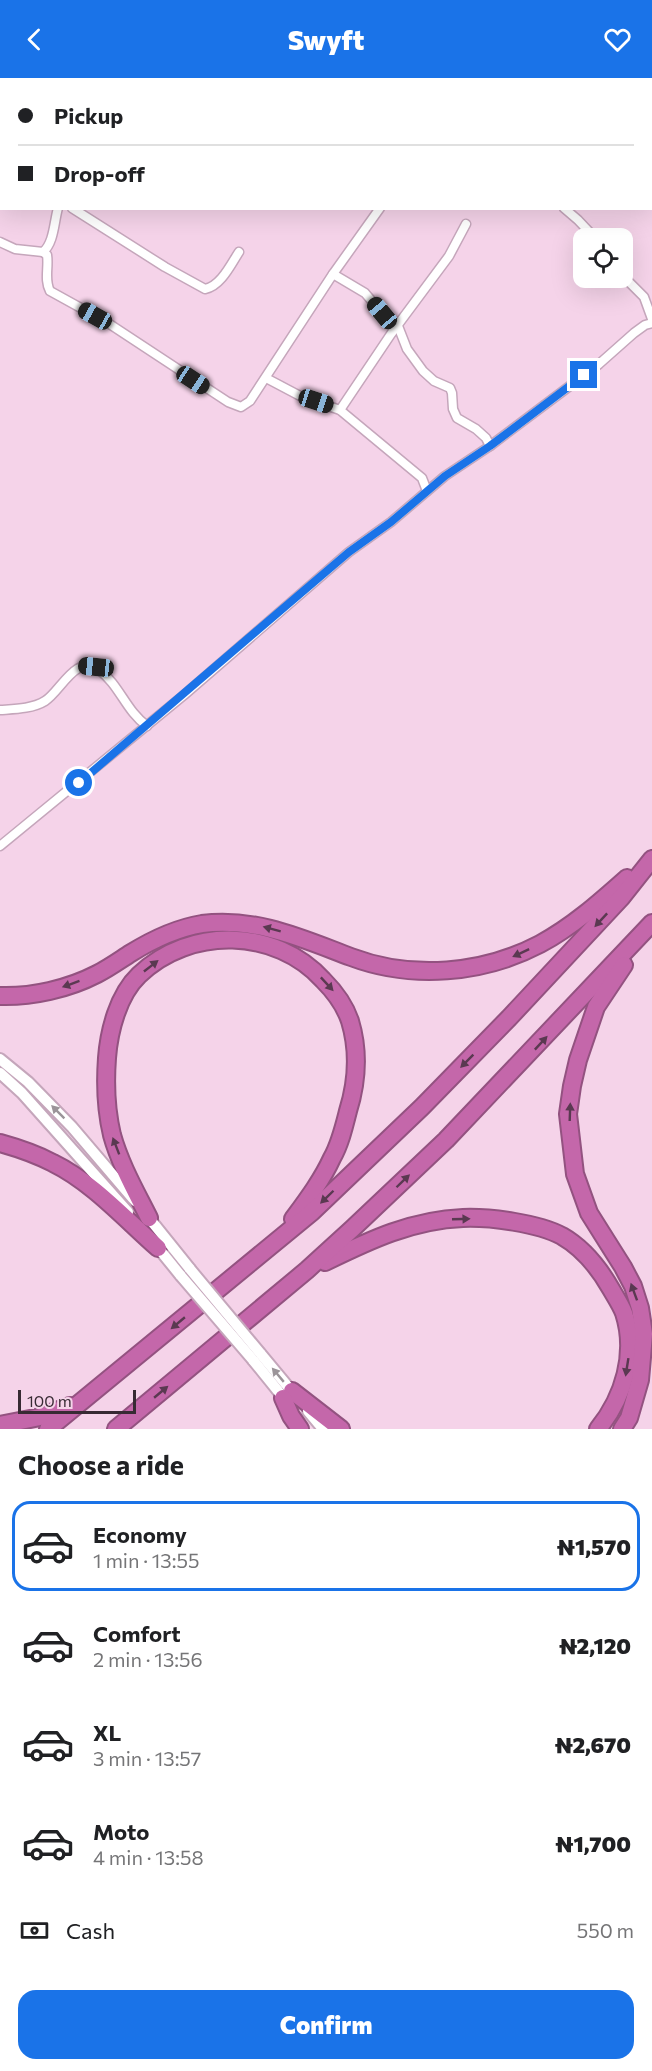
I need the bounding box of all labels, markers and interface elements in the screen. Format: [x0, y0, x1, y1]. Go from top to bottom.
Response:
icon: back [18, 23, 51, 56]
text: Swyft [288, 23, 364, 56]
icon: heart [601, 23, 634, 56]
text: Pickup [54, 102, 123, 129]
text: Drop-off [54, 160, 145, 187]
map controls [573, 228, 633, 288]
button: locate [573, 228, 633, 288]
car [364, 293, 400, 333]
car [75, 299, 115, 333]
route end [570, 361, 597, 388]
car [173, 363, 213, 397]
car [296, 387, 336, 415]
car [77, 656, 115, 678]
route start [65, 769, 92, 796]
one-way arrow [594, 912, 608, 926]
one-way arrow [263, 924, 281, 933]
one-way arrow [513, 948, 530, 957]
one-way arrow [143, 959, 159, 972]
one-way arrow [320, 976, 334, 991]
one-way arrow [61, 979, 79, 989]
one-way arrow [533, 1036, 547, 1050]
one-way arrow [460, 1054, 474, 1068]
one-way arrow [565, 1102, 574, 1121]
one-way arrow [50, 1105, 65, 1119]
one-way arrow [111, 1137, 120, 1155]
one-way arrow [396, 1174, 411, 1188]
one-way arrow [320, 1190, 334, 1204]
one-way arrow [452, 1214, 471, 1223]
one-way arrow [629, 1283, 639, 1301]
one-way arrow [170, 1317, 186, 1330]
one-way arrow [622, 1357, 631, 1376]
one-way arrow [272, 1367, 285, 1383]
one-way arrow [153, 1385, 169, 1398]
scale bar [18, 1387, 136, 1414]
text: 100 m [27, 1391, 72, 1410]
text: Choose a ride [18, 1448, 184, 1481]
icon: car [21, 1519, 75, 1573]
text: Economy [93, 1521, 187, 1548]
text: ₦1,570 [557, 1533, 631, 1560]
text: 1 min · 13:55 [93, 1548, 199, 1572]
icon: car [21, 1618, 75, 1672]
text: Comfort [93, 1620, 181, 1647]
text: ₦2,120 [559, 1632, 631, 1659]
text: 2 min · 13:56 [93, 1647, 203, 1671]
icon: car [21, 1717, 75, 1771]
text: XL [93, 1719, 121, 1746]
text: ₦2,670 [554, 1731, 631, 1758]
text: 3 min · 13:57 [93, 1746, 201, 1770]
icon: car [21, 1816, 75, 1870]
text: Moto [93, 1818, 149, 1845]
text: ₦1,700 [555, 1830, 631, 1857]
text: 4 min · 13:58 [93, 1845, 204, 1869]
icon: cash [18, 1914, 51, 1947]
text: Cash [66, 1917, 115, 1944]
text: 550 m [577, 1918, 634, 1942]
button: Confirm [18, 1990, 634, 2059]

